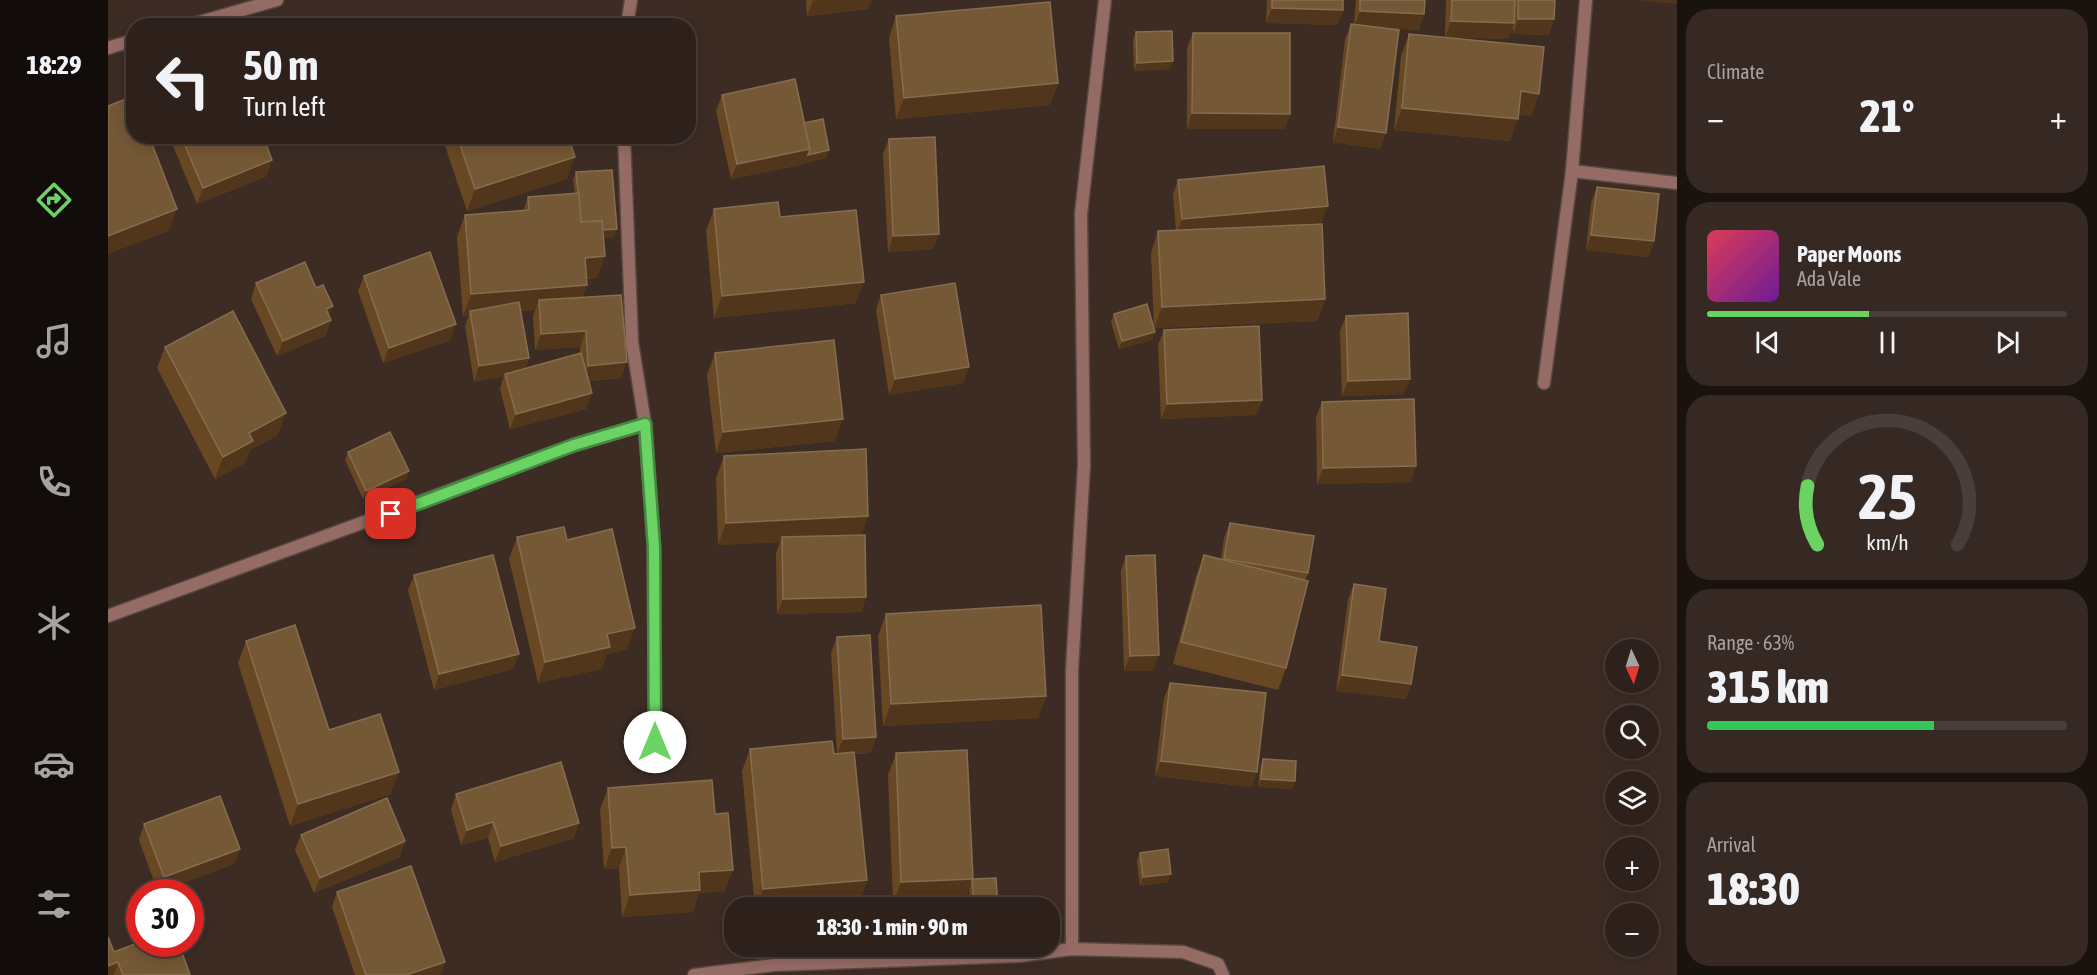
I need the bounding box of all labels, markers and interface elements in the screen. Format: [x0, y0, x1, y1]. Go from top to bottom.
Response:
text: 50 m [243, 41, 318, 89]
icon: left [144, 42, 222, 120]
text: 18:29 [26, 49, 82, 80]
text: Climate [1707, 60, 1764, 83]
text: 21° [1860, 90, 1914, 142]
text: Turn left [243, 91, 326, 122]
text: − [1707, 98, 1724, 136]
text: + [2050, 98, 2067, 136]
icon: directions [33, 179, 75, 221]
text: Paper Moons [1797, 241, 1901, 267]
text: Ada Vale [1797, 267, 1861, 290]
icon: music [33, 320, 75, 362]
icon: previous [1751, 326, 1784, 359]
icon: pause [1871, 326, 1904, 359]
icon: next [1991, 326, 2024, 359]
icon: phone [33, 461, 75, 503]
text: 25 [1858, 461, 1916, 532]
pin [365, 488, 416, 539]
icon: arrive [374, 497, 407, 530]
text: km/h [1866, 530, 1908, 555]
icon: climate [33, 602, 75, 644]
text: Range · 63% [1707, 631, 1794, 654]
north arrow [1605, 639, 1659, 693]
map controls [1605, 639, 1659, 957]
text: 315 km [1707, 661, 1829, 713]
button: search [1605, 705, 1659, 759]
position arrow [623, 710, 687, 774]
icon: car [33, 743, 75, 785]
button: layers [1605, 771, 1659, 825]
text: Arrival [1707, 833, 1756, 856]
button: + [1605, 837, 1659, 891]
text: 18:30 [1707, 863, 1800, 915]
speed limit sign: 30 [126, 879, 204, 957]
icon: filters [33, 883, 75, 925]
button: − [1605, 903, 1659, 957]
text: 18:30 · 1 min · 90 m [816, 914, 968, 940]

